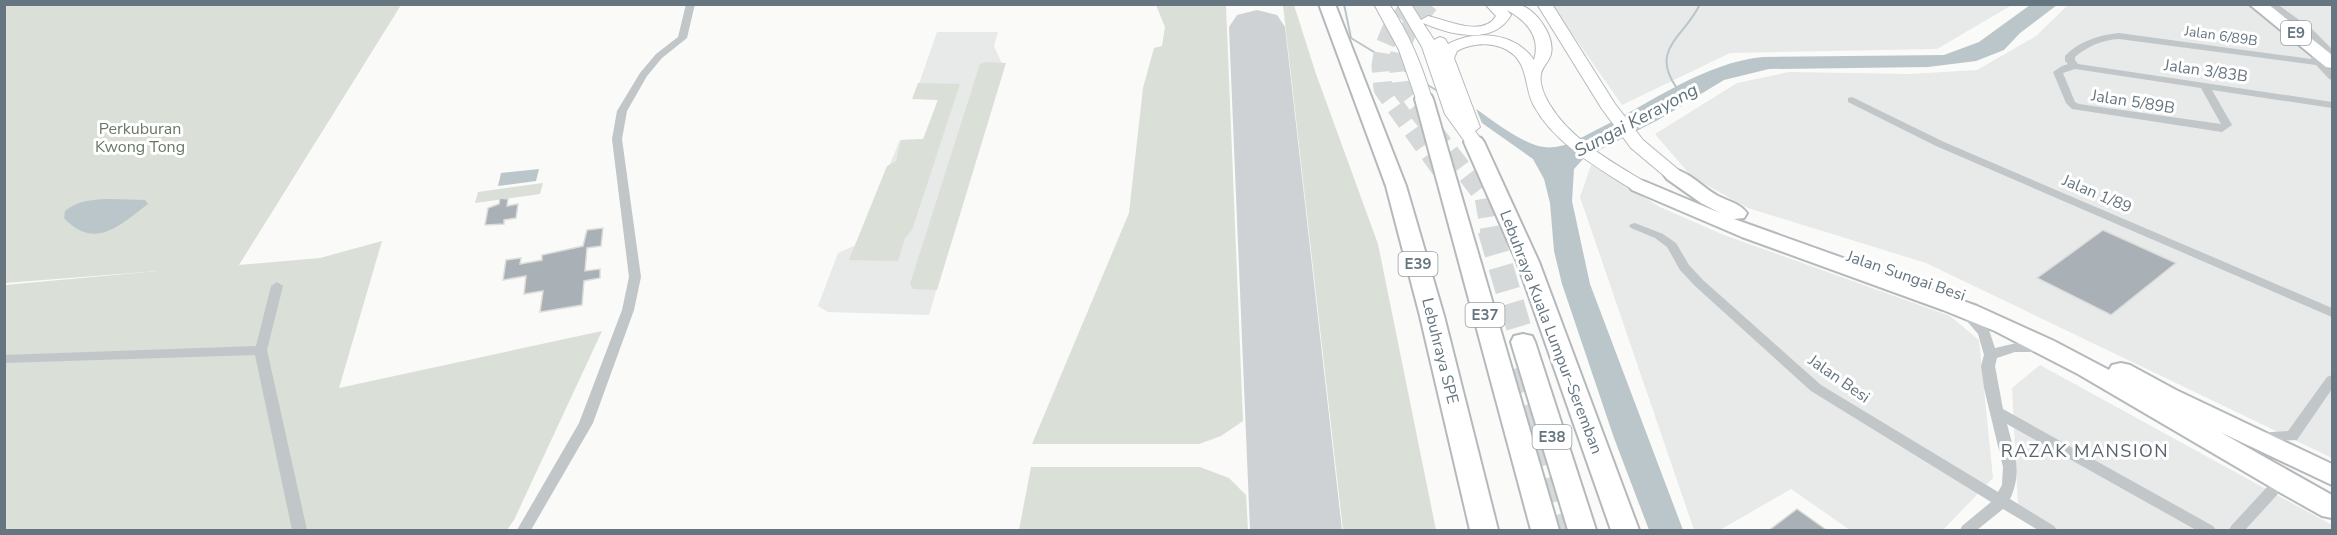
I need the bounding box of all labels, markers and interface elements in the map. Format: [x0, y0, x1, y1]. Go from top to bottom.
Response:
street label: Jalan 6/89B [2182, 21, 2259, 51]
road number: E9 [2281, 21, 2311, 45]
street label: Jalan 3/83B [2162, 54, 2249, 88]
water label: Sungai Kerayong [1570, 77, 1702, 163]
street label: Jalan 5/89B [2089, 84, 2176, 119]
park label: Perkuburan Kwong Tong [95, 118, 185, 158]
street label: Jalan 1/89 [2058, 169, 2135, 218]
street label: Lebuhraya Kuala Lumpur–Seremban [1494, 207, 1608, 457]
street label: Jalan Sungai Besi [1843, 245, 1968, 307]
road number: E39 [1398, 252, 1438, 276]
street label: Lebuhraya SPE [1416, 296, 1464, 406]
road number: E37 [1466, 303, 1504, 327]
street label: Jalan Besi [1803, 349, 1874, 408]
road number: E38 [1532, 425, 1572, 449]
district label: RAZAK MANSION [2001, 439, 2169, 463]

